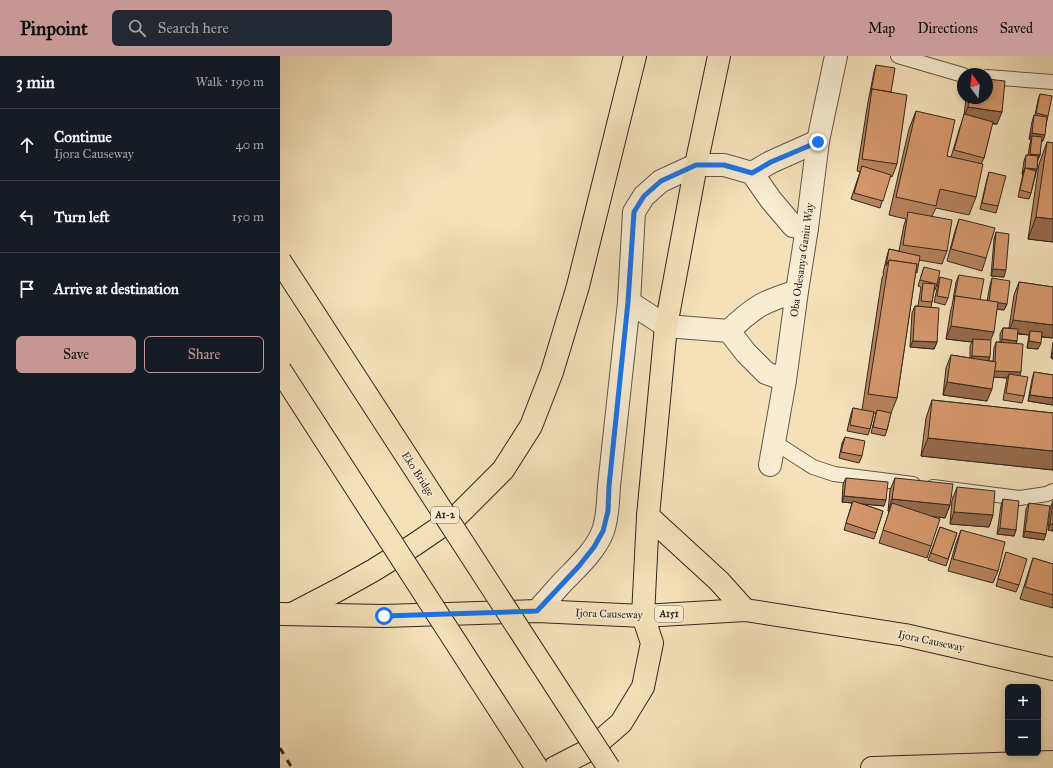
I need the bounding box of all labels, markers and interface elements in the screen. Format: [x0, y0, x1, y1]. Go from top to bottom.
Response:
search box [112, 10, 392, 46]
text: Pinpoint [20, 17, 88, 40]
icon: search [126, 17, 148, 39]
text: Search here [158, 19, 229, 37]
text: Map [868, 20, 895, 37]
text: Directions [917, 20, 978, 37]
text: Saved [1000, 20, 1033, 37]
north arrow [957, 68, 993, 104]
text: 3 min [16, 72, 55, 93]
text: Walk · 190 m [195, 74, 264, 90]
text: Continue [54, 128, 112, 146]
route end [809, 133, 827, 151]
icon: ahead [16, 134, 38, 156]
text: 40 m [235, 137, 264, 153]
text: Ijora Causeway [54, 146, 134, 162]
street label: Oba Odesanya Ganiu Way [788, 201, 817, 318]
icon: left [16, 206, 38, 228]
text: Turn left [54, 208, 110, 226]
text: 150 m [232, 209, 264, 225]
icon: arrive [16, 278, 38, 300]
text: Arrive at destination [54, 280, 179, 298]
button: Save [16, 336, 136, 373]
button: Share [144, 336, 264, 373]
street label: Eko Bridge [399, 449, 437, 499]
road number: A1-2 [431, 507, 459, 523]
street label: Ijora Causeway [575, 606, 644, 622]
road number: A151 [655, 606, 683, 622]
route start [375, 607, 393, 625]
street label: Ijora Causeway [897, 628, 966, 655]
map controls [1005, 684, 1041, 756]
button: + [1005, 684, 1041, 720]
button: − [1005, 720, 1041, 756]

